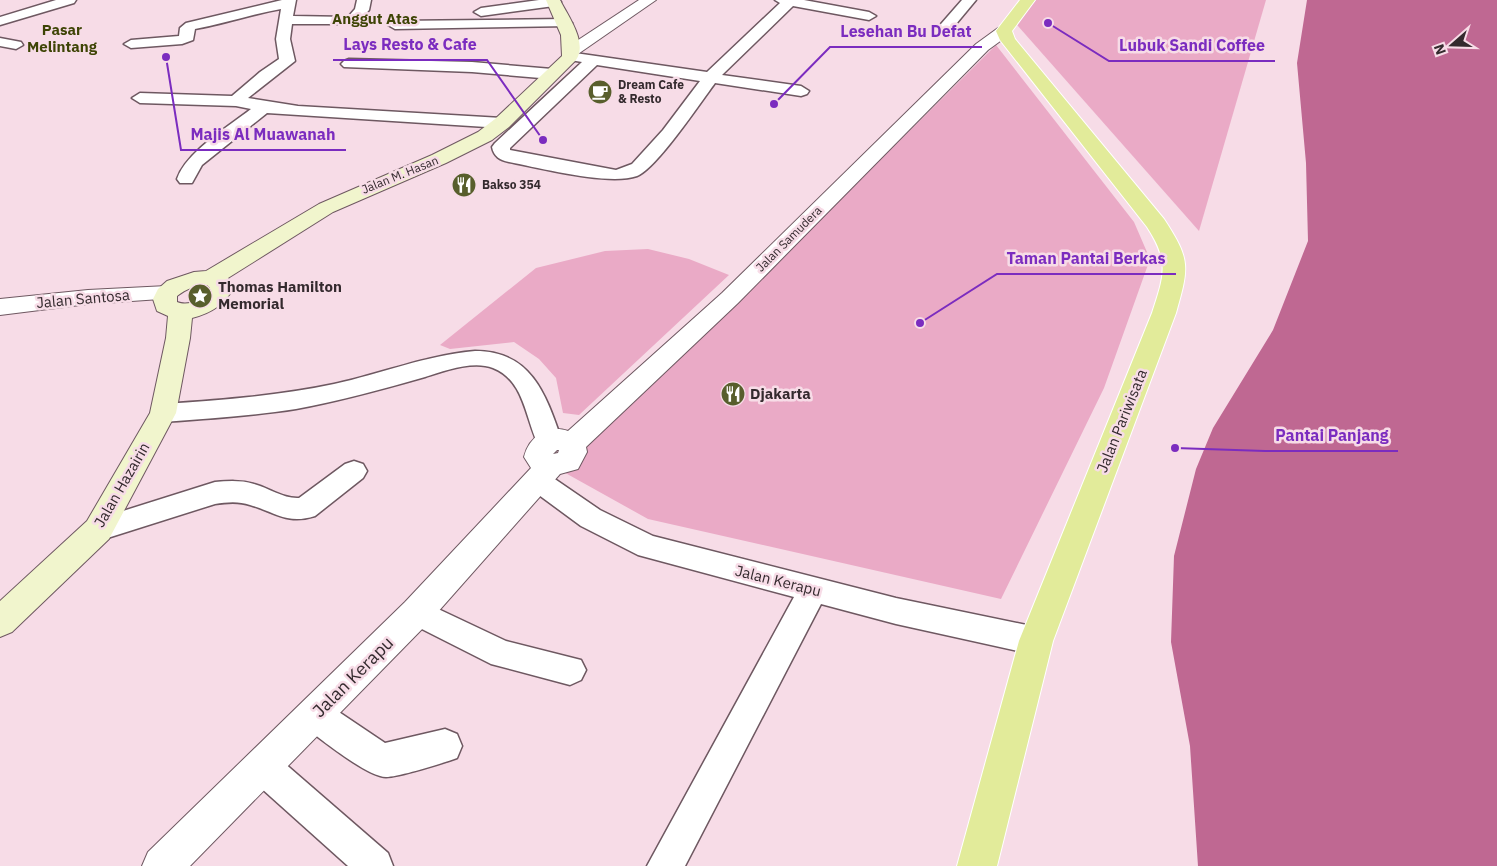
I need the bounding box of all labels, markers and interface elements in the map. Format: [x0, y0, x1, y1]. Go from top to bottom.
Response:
district label: Anggut Atas [332, 9, 418, 28]
callout: Lesehan Bu Defat [830, 16, 982, 47]
district label: Pasar Melintang [27, 20, 98, 56]
north arrow [1427, 20, 1477, 70]
text: Lesehan Bu Defat [840, 21, 972, 41]
callout: Lays Resto & Cafe [333, 29, 487, 60]
callout: Lubuk Sandi Coffee [1109, 30, 1275, 61]
text: Lays Resto & Cafe [343, 34, 477, 54]
text: Lubuk Sandi Coffee [1119, 35, 1265, 55]
text: N [1430, 42, 1450, 57]
place label: Dream Cafe & Resto [618, 77, 684, 106]
cafe icon: Dream Cafe & Resto [587, 79, 613, 105]
callout: Majis Al Muawanah [181, 119, 346, 150]
text: Majis Al Muawanah [191, 124, 335, 144]
street label: Jalan M. Hasan [359, 152, 440, 197]
restaurant icon: Bakso 354 [451, 172, 477, 198]
place label: Bakso 354 [482, 177, 541, 192]
street label: Jalan Samudera [753, 202, 825, 275]
callout: Taman Pantai Berkas [997, 243, 1176, 274]
text: Taman Pantai Berkas [1006, 248, 1166, 268]
place label: Thomas Hamilton Memorial [218, 277, 342, 313]
place icon: Thomas Hamilton Memorial [187, 283, 213, 309]
street label: Jalan Santosa [35, 285, 131, 312]
street label: Jalan Pariwisata [1092, 366, 1151, 475]
restaurant icon: Djakarta [720, 381, 746, 407]
place label: Djakarta [750, 384, 811, 403]
callout: Pantai Panjang [1265, 420, 1398, 451]
text: Pantai Panjang [1275, 425, 1389, 445]
street label: Jalan Hazairin [90, 439, 154, 531]
street label: Jalan Kerapu [733, 561, 823, 600]
street label: Jalan Kerapu [307, 631, 398, 722]

